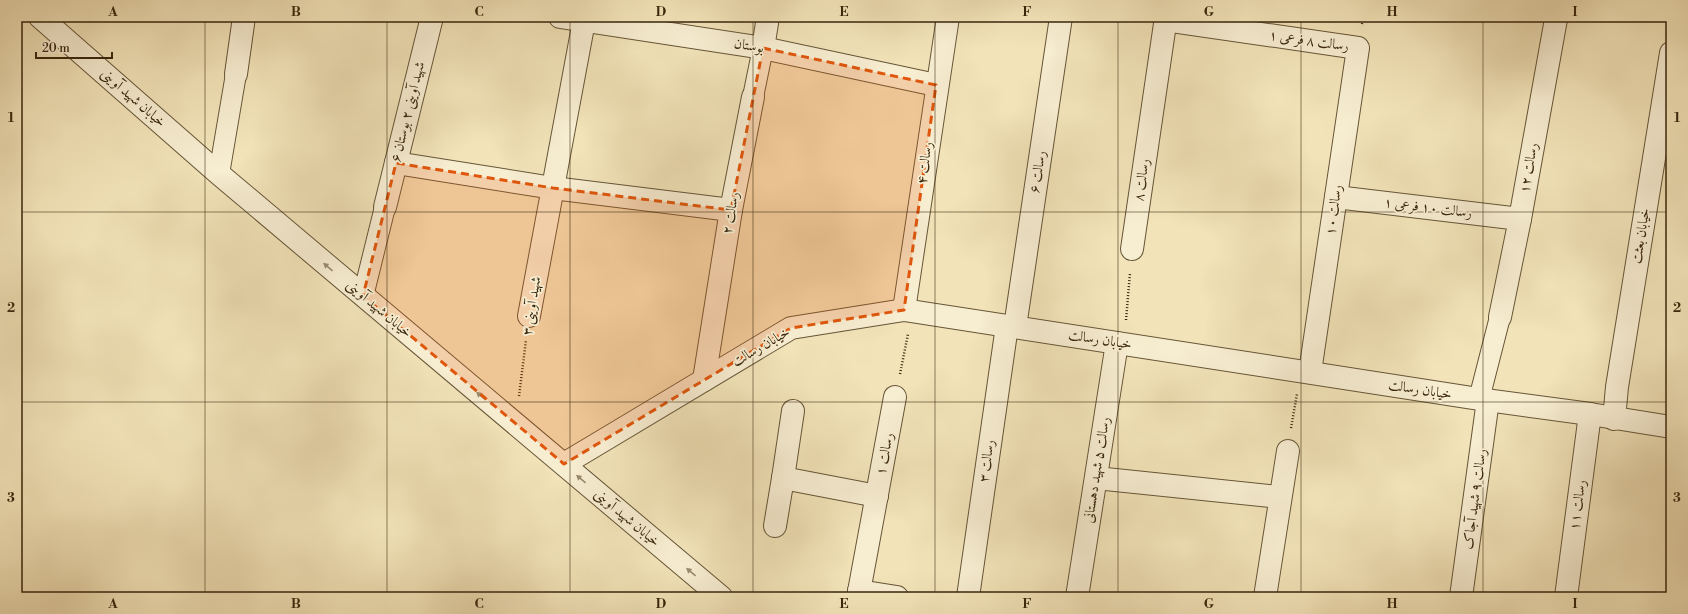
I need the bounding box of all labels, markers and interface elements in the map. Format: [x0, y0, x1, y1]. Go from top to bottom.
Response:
text: A [107, 4, 118, 20]
text: B [291, 4, 301, 20]
text: C [474, 4, 484, 20]
text: D [656, 4, 666, 20]
text: E [839, 4, 849, 20]
text: F [1022, 4, 1032, 20]
text: G [1204, 4, 1215, 20]
text: H [1387, 4, 1398, 20]
text: I [1572, 4, 1578, 20]
street label: رسالت ۸ فرعی ۱ [1268, 26, 1350, 56]
scale bar [36, 34, 112, 60]
street label: بوستان [733, 35, 766, 57]
text: 20 m [42, 41, 70, 56]
street label: شهید آوینی ۲ بوستان ۶ [387, 60, 429, 164]
street label: خیابان شهید آوینی [97, 65, 169, 131]
text: 1 [8, 110, 15, 126]
text: 1 [1674, 110, 1681, 126]
street label: رسالت ۴ [913, 141, 937, 185]
street label: رسالت ۱۲ [1516, 141, 1542, 195]
street label: رسالت ۶ [1026, 150, 1050, 194]
street label: رسالت ۸ [1130, 158, 1154, 202]
street label: رسالت ۱۰ [1322, 184, 1346, 236]
street label: رسالت ۲ [718, 190, 744, 236]
street label: رسالت ۱۰ فرعی ۱ [1383, 194, 1473, 222]
street label: خیابان بعثت [1628, 207, 1654, 265]
one-way arrow [323, 262, 334, 271]
street label: شهید آوینی ۳ [518, 275, 546, 337]
street label: خیابان شهید آوینی [342, 276, 416, 342]
text: 2 [7, 300, 15, 316]
text: 2 [1673, 300, 1681, 316]
street label: خیابان رسالت [729, 323, 793, 371]
street label: خیابان رسالت [1067, 326, 1133, 354]
street label: خیابان رسالت [1387, 376, 1453, 404]
one-way arrow [476, 391, 487, 400]
street label: رسالت ۵ شهید دهستانی [1080, 416, 1114, 524]
street label: رسالت ۱ [872, 431, 898, 477]
street label: رسالت ۳ [975, 439, 999, 483]
street label: رسالت ۹ شهید آجاک [1459, 448, 1491, 550]
one-way arrow [576, 474, 586, 483]
street label: رسالت ۱۱ [1566, 479, 1590, 531]
street label: خیابان شهید آوینی [590, 485, 664, 551]
text: 3 [7, 490, 15, 506]
text: 3 [1673, 490, 1681, 506]
one-way arrow [686, 567, 696, 576]
text: A [107, 596, 118, 612]
text: B [291, 596, 301, 612]
text: C [474, 596, 484, 612]
text: D [656, 596, 666, 612]
text: E [839, 596, 849, 612]
text: F [1022, 596, 1032, 612]
text: G [1204, 596, 1215, 612]
text: H [1387, 596, 1398, 612]
text: I [1572, 596, 1578, 612]

